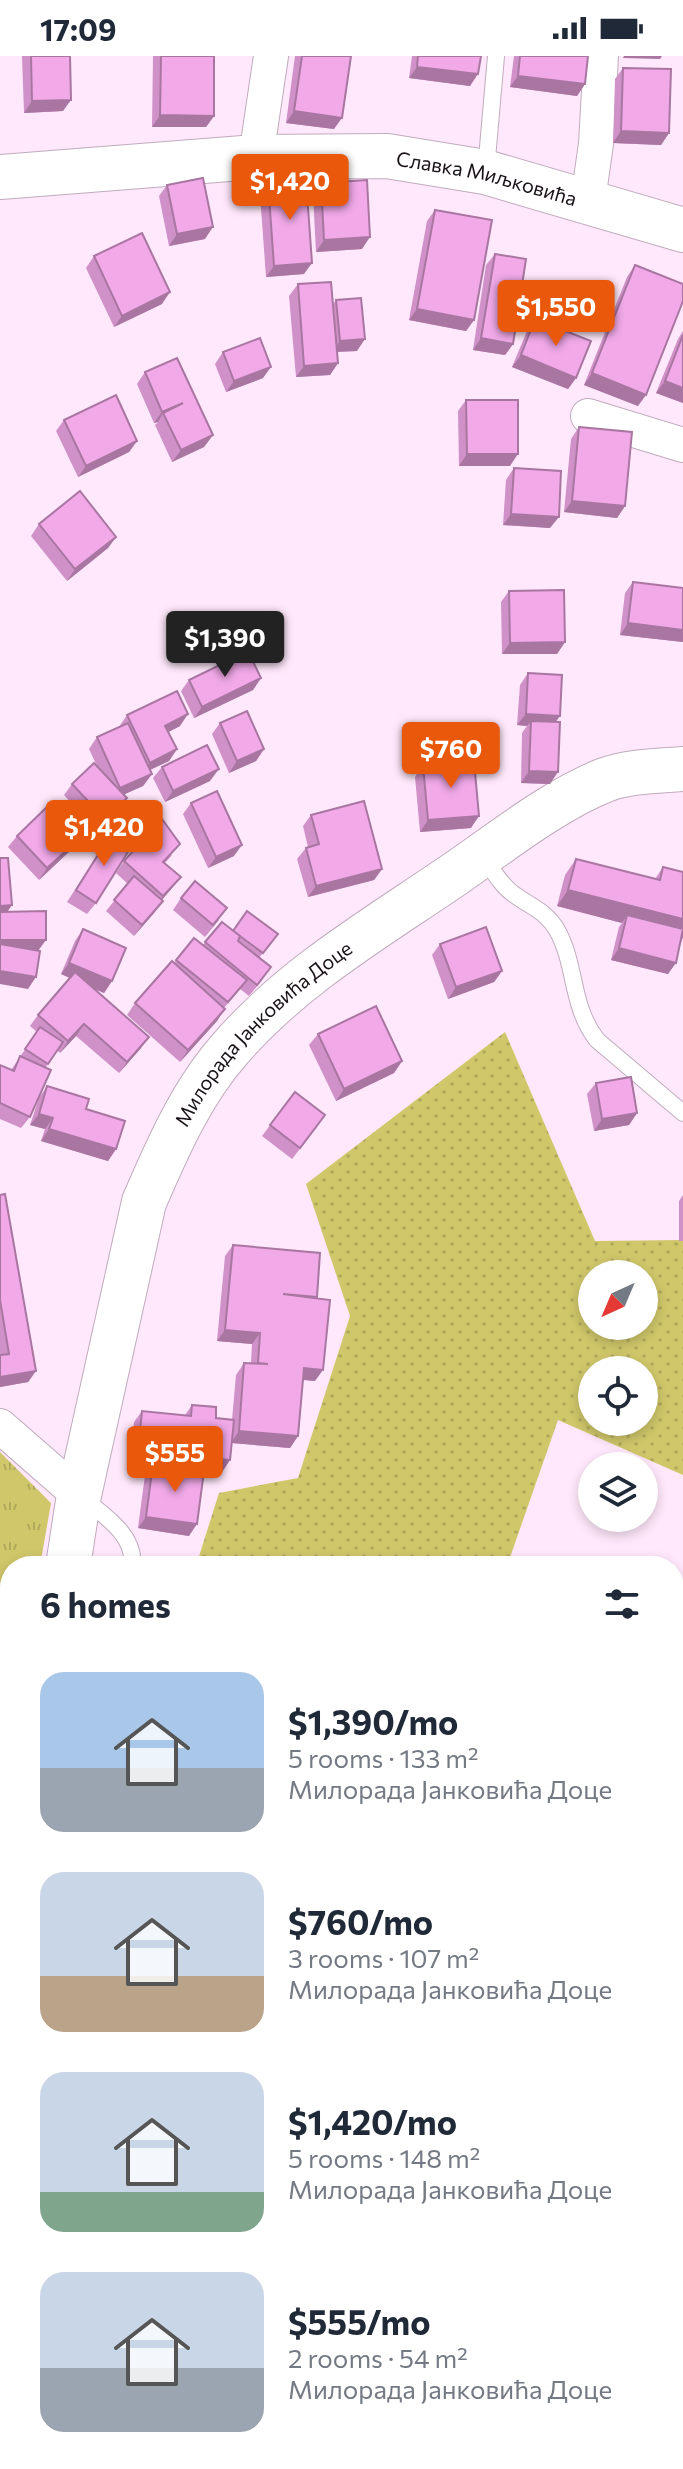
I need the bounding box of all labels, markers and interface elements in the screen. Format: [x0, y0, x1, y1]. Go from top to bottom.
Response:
text: 17:09 [40, 10, 116, 47]
street label: Славка Миљковића [395, 146, 580, 210]
pin: $1,420 [225, 154, 355, 222]
text: $1,420 [250, 164, 330, 195]
pin: $1,550 [491, 280, 621, 348]
text: $1,550 [516, 290, 596, 321]
pin: $1,390 [160, 611, 290, 679]
text: $1,390 [184, 621, 266, 652]
pin: $760 [404, 722, 498, 790]
text: $760 [420, 732, 482, 763]
pin: $1,420 [39, 800, 169, 868]
text: $1,420 [64, 810, 144, 841]
street label: Милорада Јанковића Доце [169, 935, 356, 1130]
north arrow [578, 1260, 658, 1340]
map controls [578, 1260, 658, 1532]
button: locate [578, 1356, 658, 1436]
pin: $555 [128, 1426, 222, 1494]
text: $555 [145, 1436, 205, 1467]
button: layers [578, 1452, 658, 1532]
icon: filters [600, 1582, 644, 1626]
text: 6 homes [40, 1583, 171, 1625]
text: $1,390/mo [288, 1700, 458, 1742]
icon: home [104, 1704, 200, 1800]
text: 5 rooms · 133 m² [288, 1742, 478, 1773]
text: Милорада Јанковића Доце [288, 1773, 612, 1804]
text: $760/mo [288, 1900, 433, 1942]
icon: home [104, 1904, 200, 2000]
text: 3 rooms · 107 m² [288, 1942, 479, 1973]
text: Милорада Јанковића Доце [288, 1973, 612, 2004]
text: $1,420/mo [288, 2100, 457, 2142]
icon: home [104, 2104, 200, 2200]
text: 5 rooms · 148 m² [288, 2142, 480, 2173]
text: Милорада Јанковића Доце [288, 2173, 612, 2204]
text: $555/mo [288, 2300, 431, 2342]
icon: home [104, 2304, 200, 2400]
text: 2 rooms · 54 m² [288, 2342, 468, 2373]
text: Милорада Јанковића Доце [288, 2373, 612, 2404]

